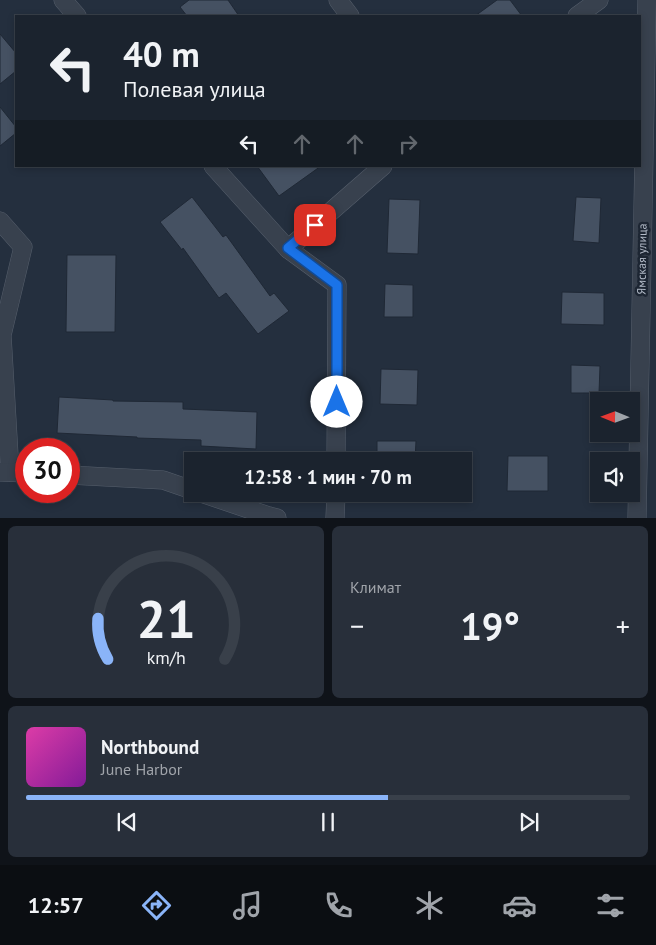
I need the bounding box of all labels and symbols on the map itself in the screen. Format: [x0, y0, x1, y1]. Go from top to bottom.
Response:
pin [294, 204, 336, 246]
street label: Ямская улица [633, 223, 650, 295]
position arrow [310, 375, 362, 427]
north arrow [590, 392, 640, 442]
speed limit sign: 30 [15, 438, 80, 503]

